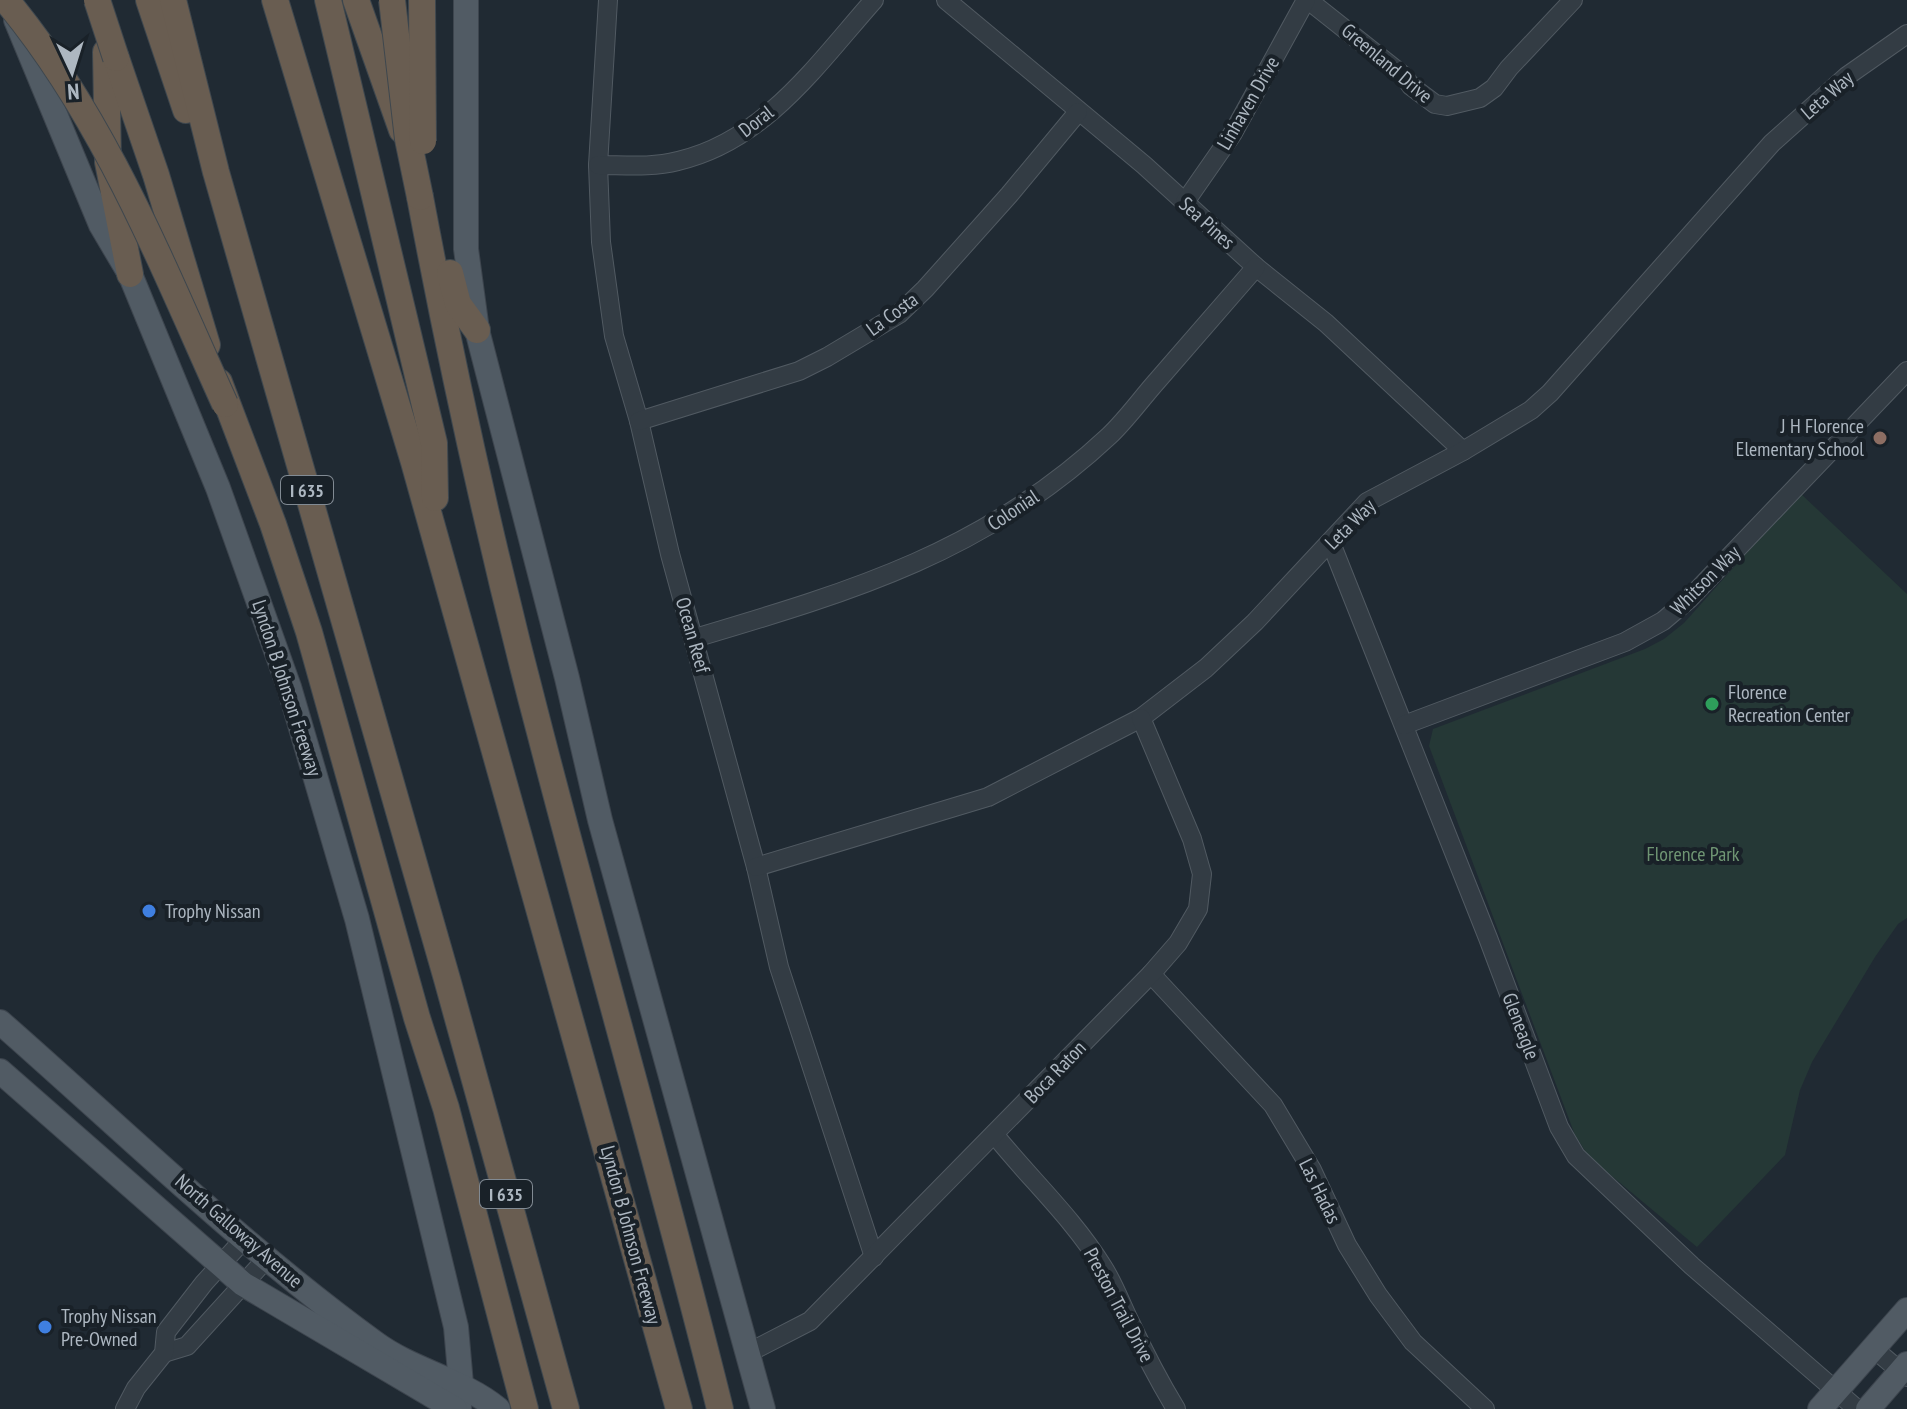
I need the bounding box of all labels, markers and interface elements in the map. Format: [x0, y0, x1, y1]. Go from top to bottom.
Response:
street label: Greenland Drive [1336, 17, 1438, 109]
north arrow [32, 32, 112, 112]
street label: Linhaven Drive [1211, 52, 1285, 154]
street label: Leta Way [1795, 65, 1859, 125]
text: N [66, 78, 80, 106]
street label: Doral [733, 99, 779, 143]
street label: Sea Pines [1174, 191, 1240, 255]
street label: La Costa [861, 287, 923, 341]
place label: J H Florence Elementary School [1736, 413, 1864, 462]
marker: J H Florence Elementary School [1871, 429, 1889, 447]
road number: I 635 [281, 476, 333, 504]
street label: Colonial [982, 483, 1044, 537]
street label: Leta Way [1319, 493, 1381, 555]
street label: Whitson Way [1665, 539, 1746, 620]
street label: Ocean Reef [670, 594, 716, 677]
street label: Lyndon B Johnson Freeway [246, 597, 328, 780]
place label: Florence Recreation Center [1728, 679, 1851, 728]
marker: Florence Recreation Center [1703, 695, 1721, 713]
park label: Florence Park [1646, 841, 1740, 867]
place label: Trophy Nissan [165, 898, 260, 924]
marker: Trophy Nissan [140, 902, 158, 920]
street label: Gleneagle [1496, 989, 1546, 1063]
street label: Boca Raton [1019, 1035, 1091, 1109]
street label: Lyndon B Johnson Freeway [595, 1143, 667, 1328]
street label: Las Hadas [1293, 1154, 1347, 1228]
street label: North Galloway Avenue [170, 1169, 308, 1293]
road number: I 635 [480, 1180, 532, 1208]
street label: Preston Trail Drive [1078, 1243, 1160, 1367]
place label: Trophy Nissan Pre-Owned [61, 1303, 156, 1352]
marker: Trophy Nissan Pre-Owned [36, 1318, 54, 1336]

